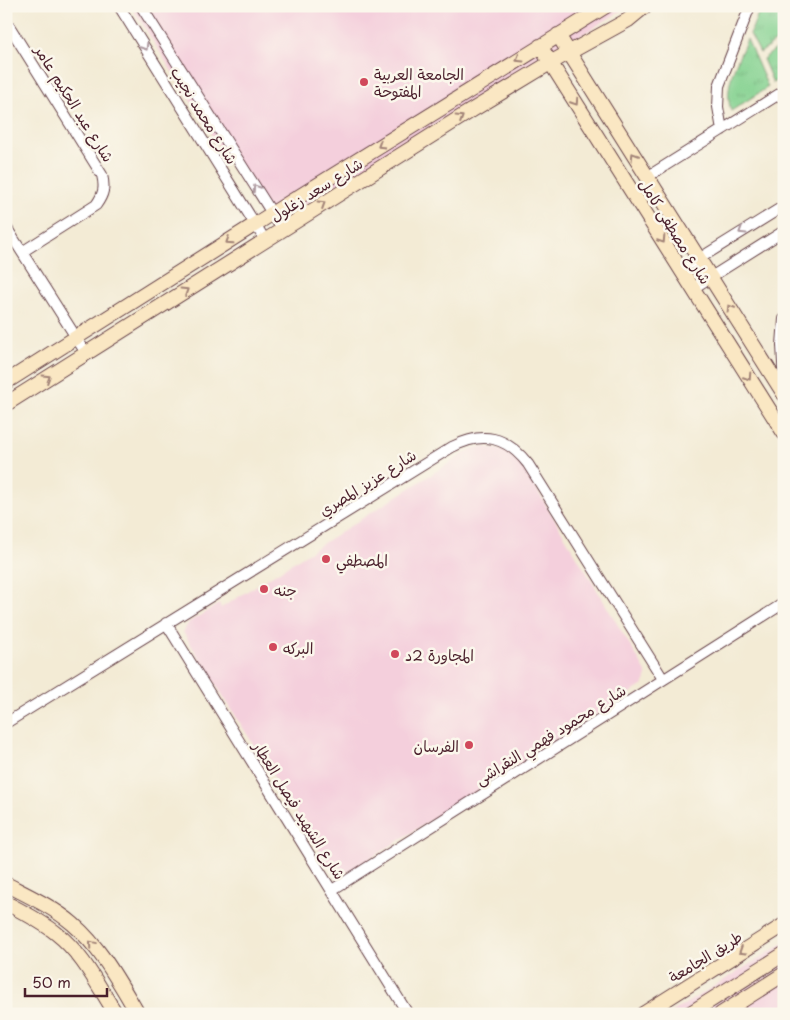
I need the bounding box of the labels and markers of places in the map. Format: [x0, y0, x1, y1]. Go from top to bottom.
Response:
place label: الجامعة العربية المفتوحة [374, 62, 464, 102]
marker: الجامعة العربية المفتوحة [358, 76, 370, 88]
place label: المصطفي [336, 548, 388, 574]
marker: المصطفي [320, 553, 332, 565]
place label: جنه [274, 578, 297, 601]
marker: جنه [258, 583, 270, 595]
place label: البركه [283, 636, 313, 659]
marker: البركه [267, 641, 279, 653]
place label: المجاورة 2د [405, 643, 474, 666]
marker: المجاورة 2د [389, 648, 401, 660]
place label: الفرسان [414, 734, 459, 757]
marker: الفرسان [463, 739, 475, 751]

